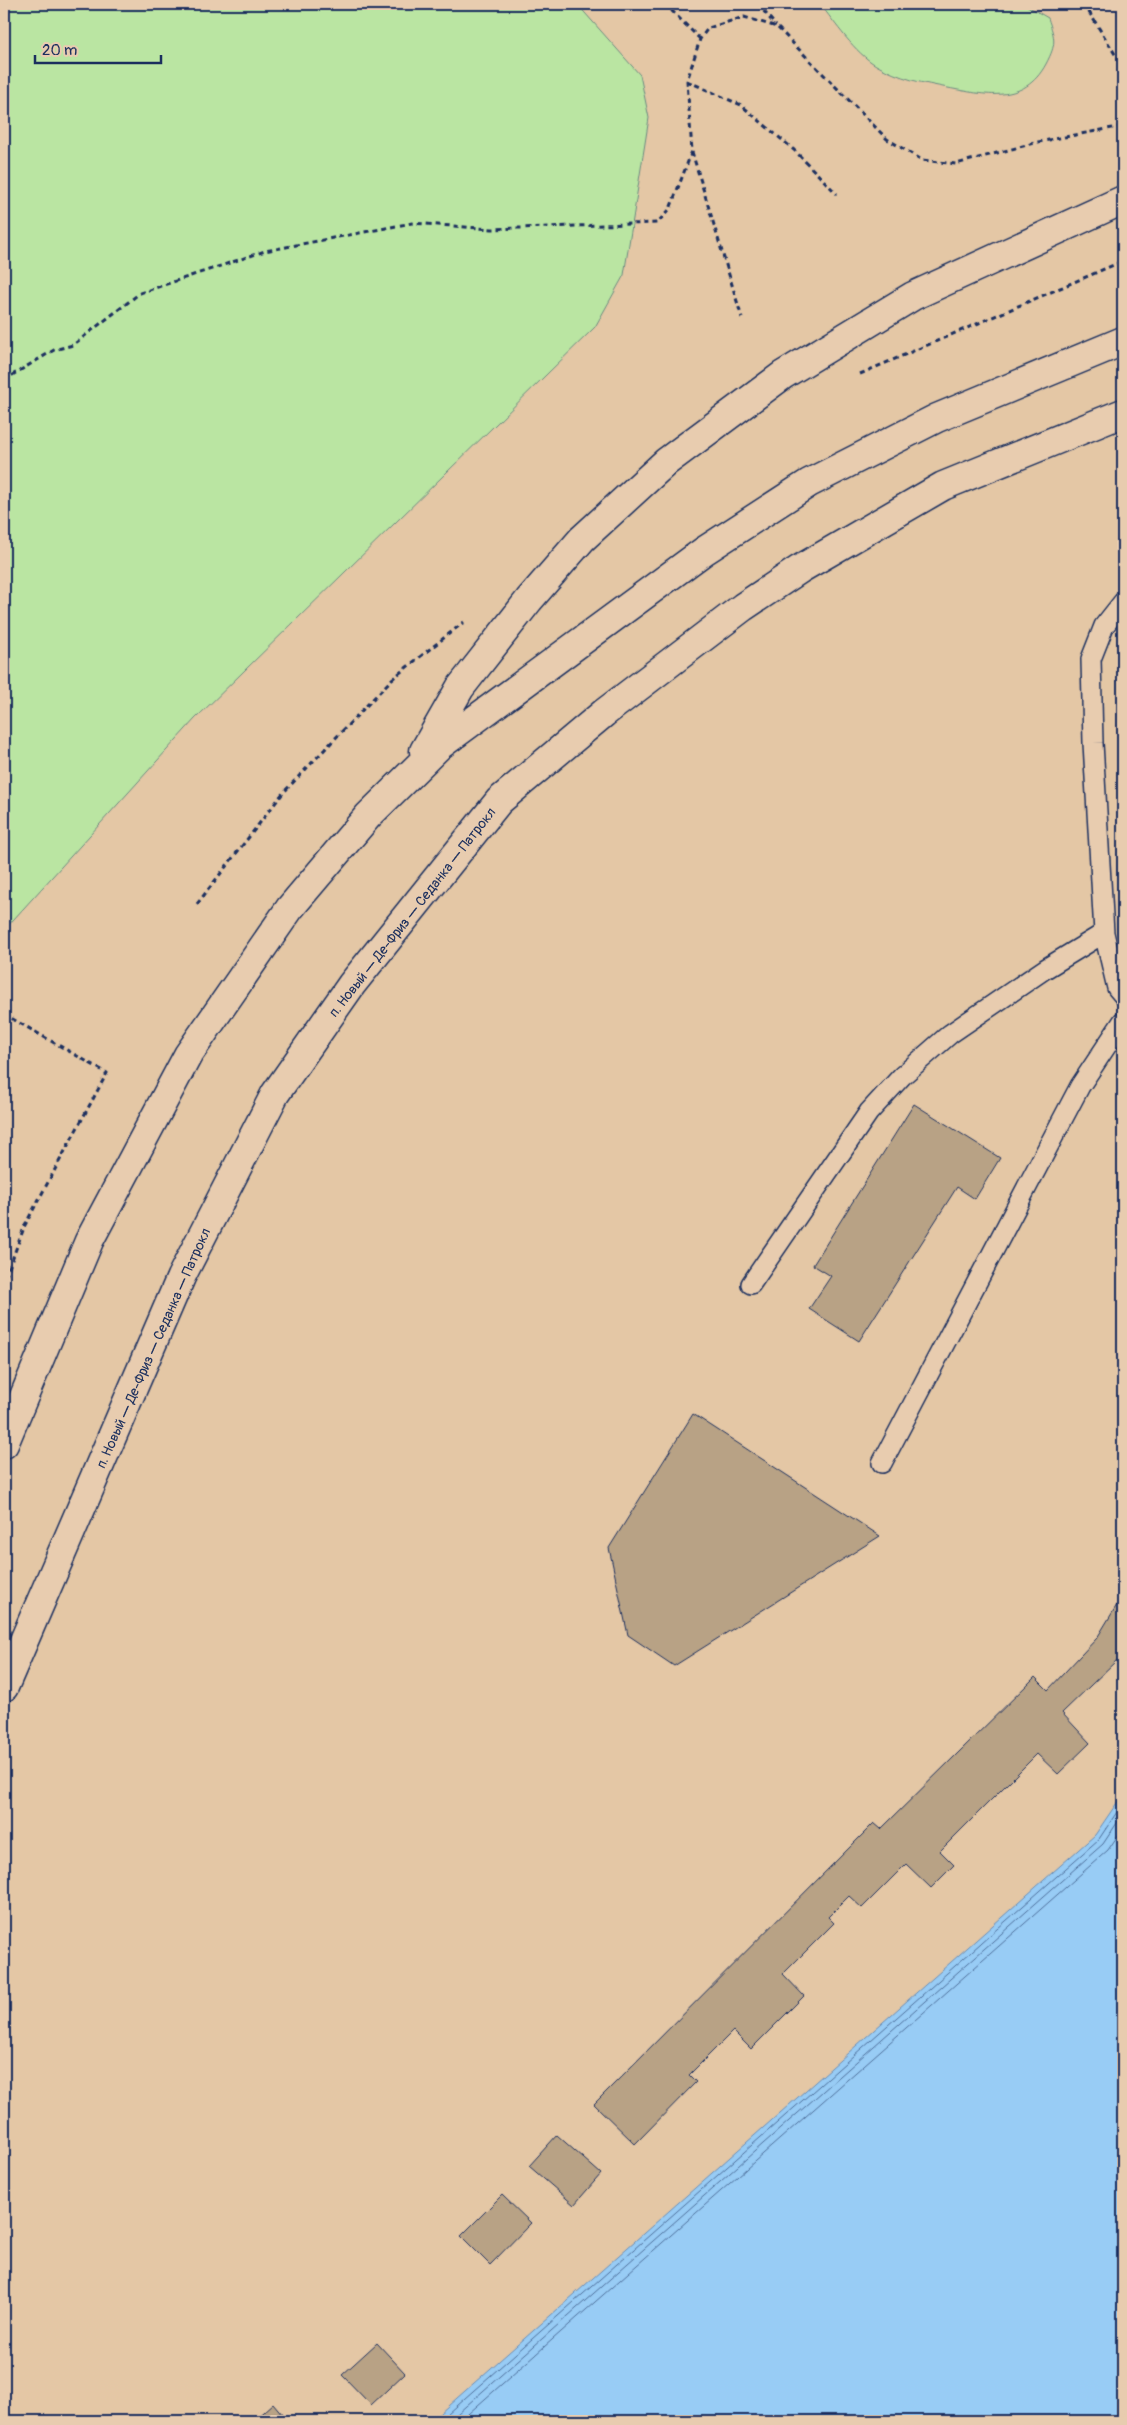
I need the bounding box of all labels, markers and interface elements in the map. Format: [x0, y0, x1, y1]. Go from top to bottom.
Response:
scale bar [35, 32, 161, 64]
text: 20 m [42, 41, 77, 60]
street label: п. Новый — Де-Фриз — Седанка — Патрокл [325, 804, 500, 1020]
street label: п. Новый — Де-Фриз — Седанка — Патрокл [93, 1225, 214, 1471]

